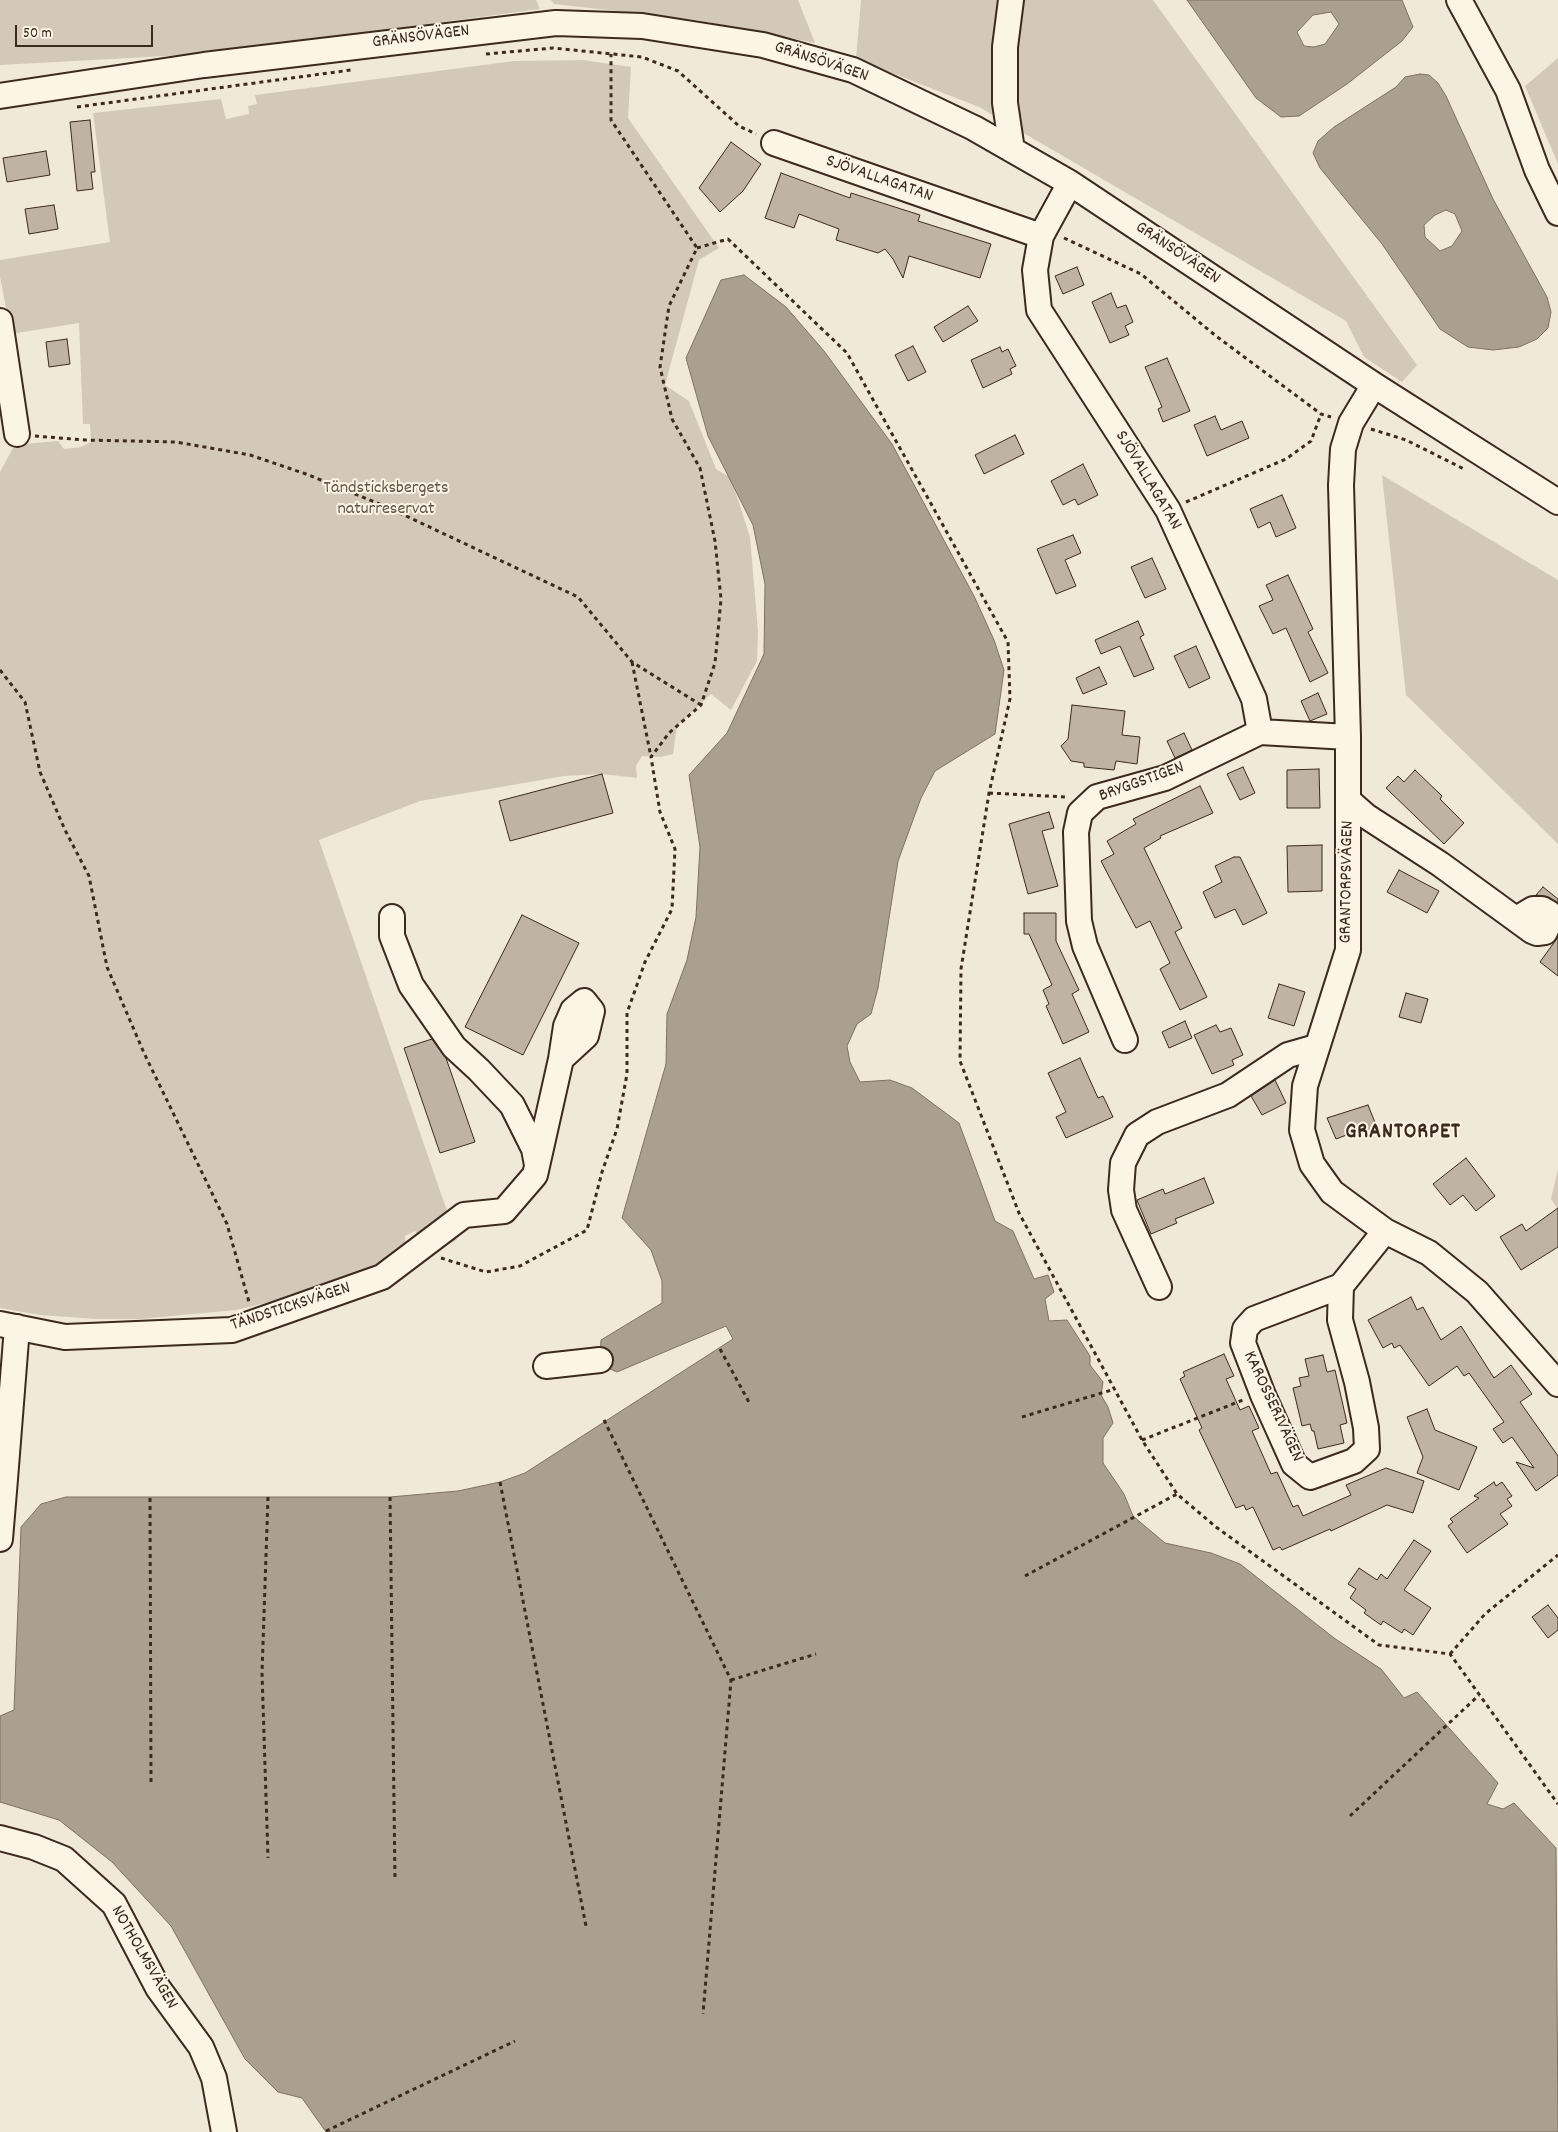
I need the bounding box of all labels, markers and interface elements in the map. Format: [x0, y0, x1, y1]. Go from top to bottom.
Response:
scale bar [18, 15, 155, 47]
street label: GRÄNSÖVÄGEN [371, 21, 471, 55]
text: 50 m [23, 23, 52, 45]
street label: GRÄNSÖVÄGEN [771, 38, 871, 88]
street label: SJÖVALLAGATAN [822, 152, 936, 208]
street label: GRÄNSÖVÄGEN [1130, 218, 1224, 290]
street label: SJÖVALLAGATAN [1109, 427, 1185, 535]
park label: Tändsticksbergets naturreservat [323, 479, 449, 522]
street label: BRYGGSTIGEN [1097, 758, 1187, 808]
street label: GRANTORPSVÄGEN [1336, 820, 1360, 944]
district label: GRANTORPET [1344, 1121, 1462, 1147]
street label: TÄNDSTICKSVÄGEN [228, 1278, 354, 1338]
street label: KAROSSERIVÄGEN [1237, 1348, 1307, 1466]
street label: NOTHOLMSVÄGEN [105, 1902, 181, 2014]

